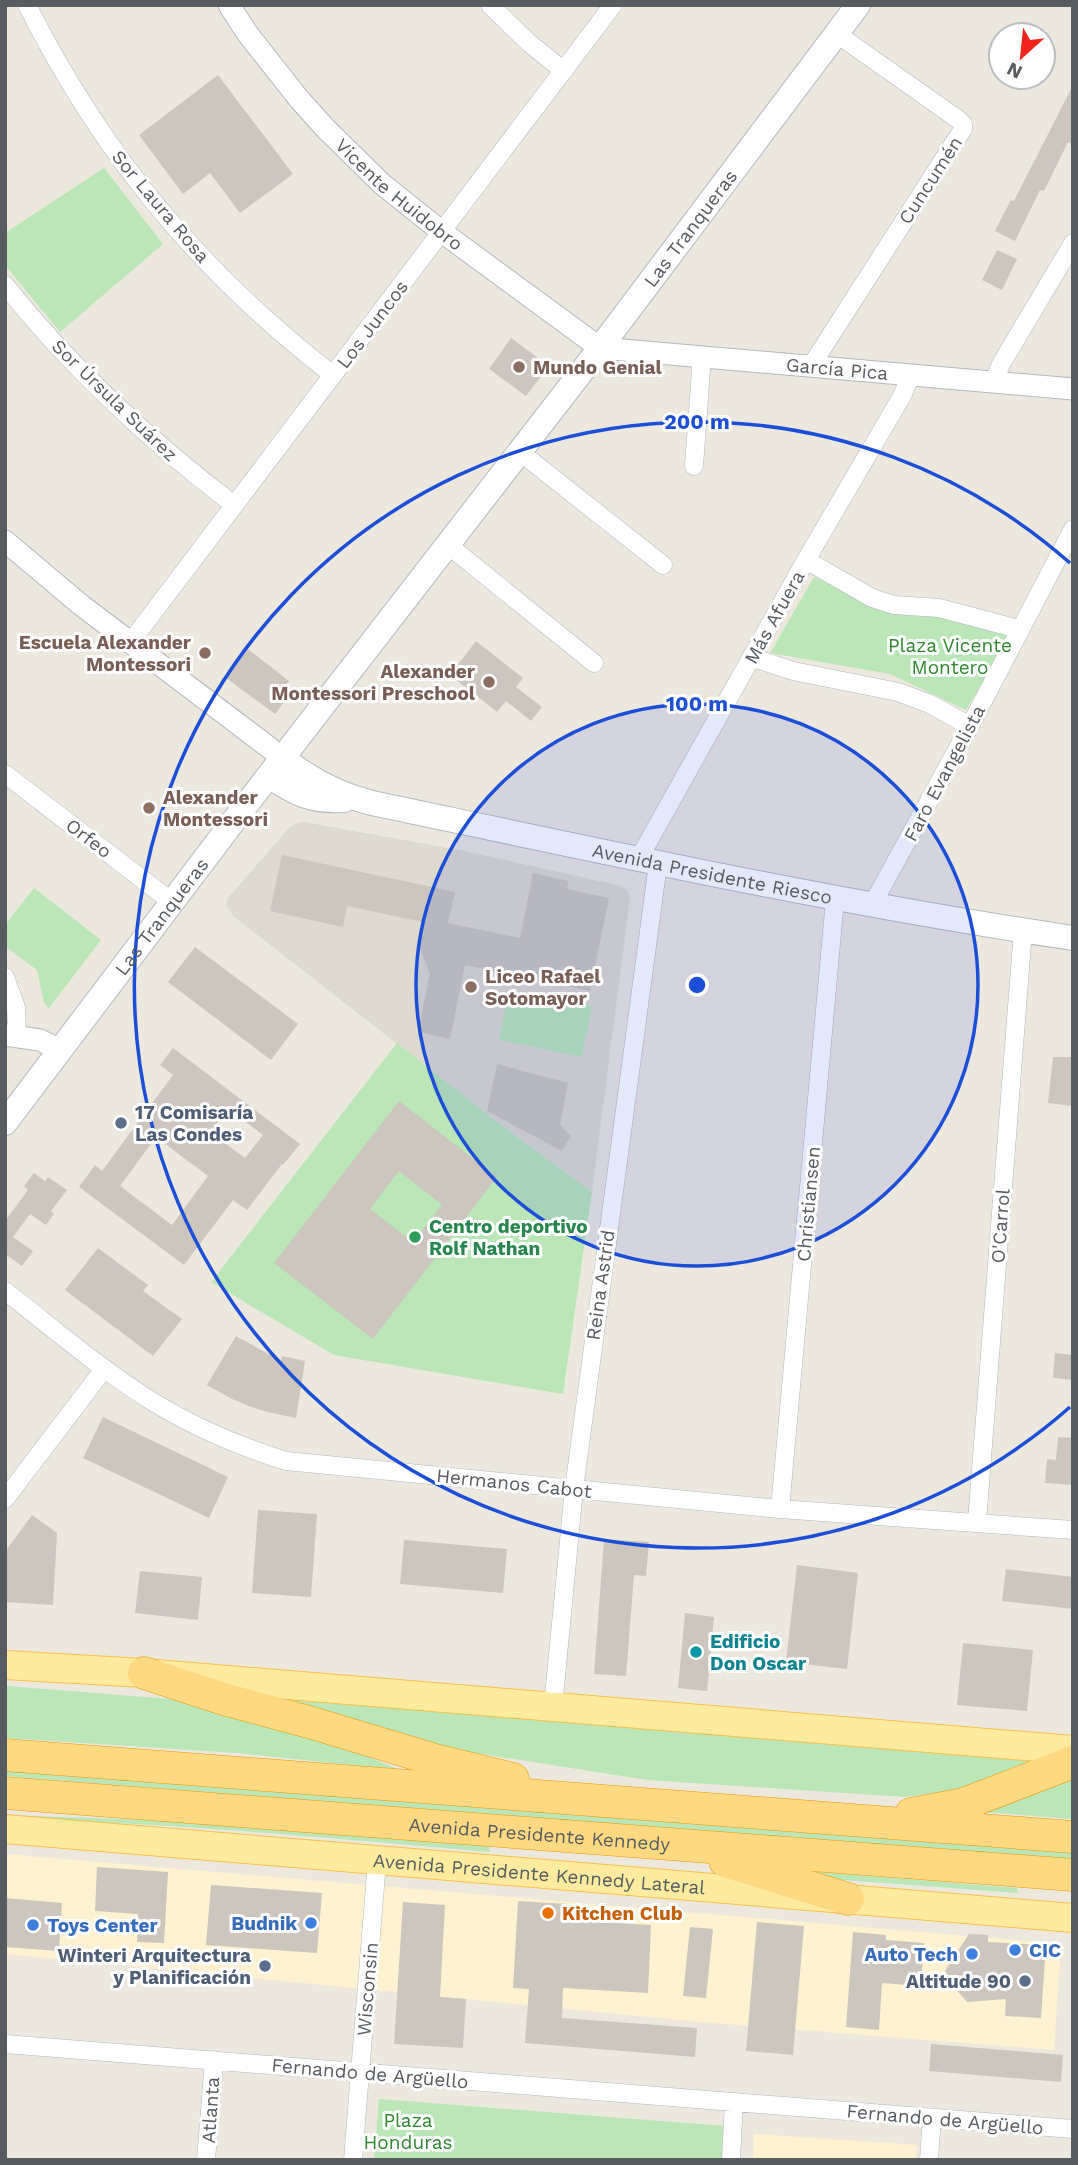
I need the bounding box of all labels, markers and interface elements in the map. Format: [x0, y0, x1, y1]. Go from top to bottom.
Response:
north arrow [987, 21, 1057, 91]
text: N [1003, 57, 1026, 84]
street label: Cuncumén [894, 132, 967, 228]
street label: Vicente Huidobro [330, 134, 467, 256]
street label: Sor Laura Rosa [107, 145, 215, 268]
street label: Las Tranqueras [639, 165, 742, 292]
street label: Los Juncos [332, 276, 413, 373]
street label: Sor Úrsula Suárez [47, 335, 182, 466]
street label: García Pica [785, 353, 889, 385]
place label: Mundo Genial [533, 356, 663, 379]
marker: Mundo Genial [511, 359, 527, 375]
text: 200 m [664, 409, 730, 434]
street label: Más Afuera [739, 566, 810, 668]
place label: Escuela Alexander Montessori [19, 631, 192, 676]
park label: Plaza Vicente Montero [888, 634, 1012, 679]
marker: Escuela Alexander Montessori [197, 645, 213, 661]
place label: Alexander Montessori Preschool [271, 660, 476, 705]
marker: Alexander Montessori Preschool [481, 674, 497, 690]
text: 100 m [666, 691, 728, 716]
street label: Faro Evangelista [899, 701, 990, 845]
place label: Alexander Montessori [163, 786, 268, 831]
marker: Alexander Montessori [141, 800, 157, 816]
street label: Orfeo [61, 814, 116, 863]
street label: Avenida Presidente Riesco [590, 839, 834, 909]
street label: Las Tranqueras [110, 854, 213, 980]
place label: Liceo Rafael Sotomayor [485, 965, 601, 1010]
centre of rings [685, 973, 709, 997]
marker: Liceo Rafael Sotomayor [463, 979, 479, 995]
place label: 17 Comisaría Las Condes [135, 1101, 253, 1146]
marker: 17 Comisaría Las Condes [113, 1115, 129, 1131]
street label: Christiansen [792, 1145, 825, 1263]
street label: O'Carrol [986, 1188, 1015, 1264]
place label: Centro deportivo Rolf Nathan [429, 1215, 588, 1260]
street label: Reina Astrid [581, 1228, 620, 1342]
marker: Centro deportivo Rolf Nathan [407, 1229, 423, 1245]
street label: Hermanos Cabot [435, 1464, 593, 1503]
place label: Edificio Don Oscar [710, 1630, 807, 1675]
marker: Edificio Don Oscar [688, 1644, 704, 1660]
street label: Avenida Presidente Kennedy [408, 1813, 671, 1856]
street label: Avenida Presidente Kennedy Lateral [372, 1849, 706, 1899]
place label: Kitchen Club [562, 1902, 683, 1925]
marker: Kitchen Club [540, 1905, 556, 1921]
place label: Budnik [231, 1912, 297, 1935]
place label: Toys Center [47, 1914, 159, 1937]
marker: Budnik [303, 1915, 319, 1931]
marker: Toys Center [25, 1917, 41, 1933]
place label: CIC [1029, 1939, 1061, 1962]
street label: Wisconsin [352, 1941, 383, 2037]
marker: CIC [1007, 1942, 1023, 1958]
place label: Auto Tech [864, 1943, 958, 1966]
place label: Winteri Arquitectura y Planificación [57, 1944, 251, 1989]
marker: Auto Tech [964, 1946, 980, 1962]
marker: Winteri Arquitectura y Planificación [257, 1958, 273, 1974]
place label: Altitude 90 [906, 1970, 1011, 1993]
marker: Altitude 90 [1017, 1973, 1033, 1989]
street label: Fernando de Argüello [271, 2053, 469, 2094]
street label: Atlanta [197, 2076, 224, 2144]
street label: Fernando de Argüello [846, 2099, 1044, 2140]
park label: Plaza Honduras [364, 2109, 452, 2154]

